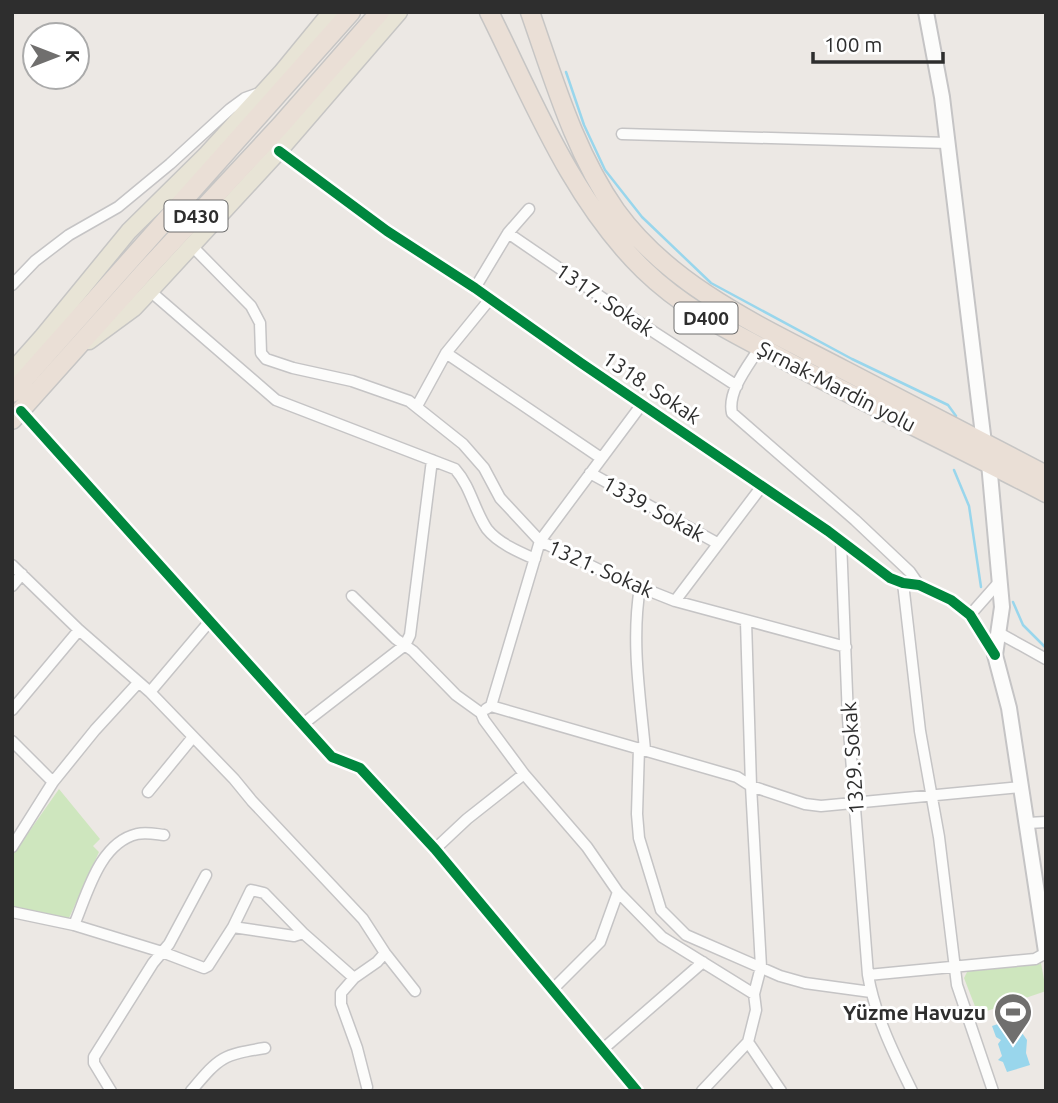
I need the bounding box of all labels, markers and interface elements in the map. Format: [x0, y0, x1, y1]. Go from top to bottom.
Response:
north arrow [21, 21, 91, 91]
scale bar [813, 21, 942, 65]
text: 100 m [824, 32, 882, 56]
text: K [62, 50, 84, 63]
road number: D430 [164, 200, 228, 232]
street label: 1317. Sokak [552, 258, 659, 341]
road number: D400 [674, 302, 738, 334]
street label: Şırnak-Mardin yolu [754, 336, 920, 436]
street label: 1318. Sokak [599, 346, 706, 429]
street label: 1339. Sokak [599, 470, 709, 546]
street label: 1321. Sokak [545, 534, 658, 602]
street label: 1329. Sokak [836, 701, 868, 815]
sports icon: Yüzme Havuzu [992, 991, 1034, 1046]
place label: Yüzme Havuzu [843, 1000, 986, 1024]

